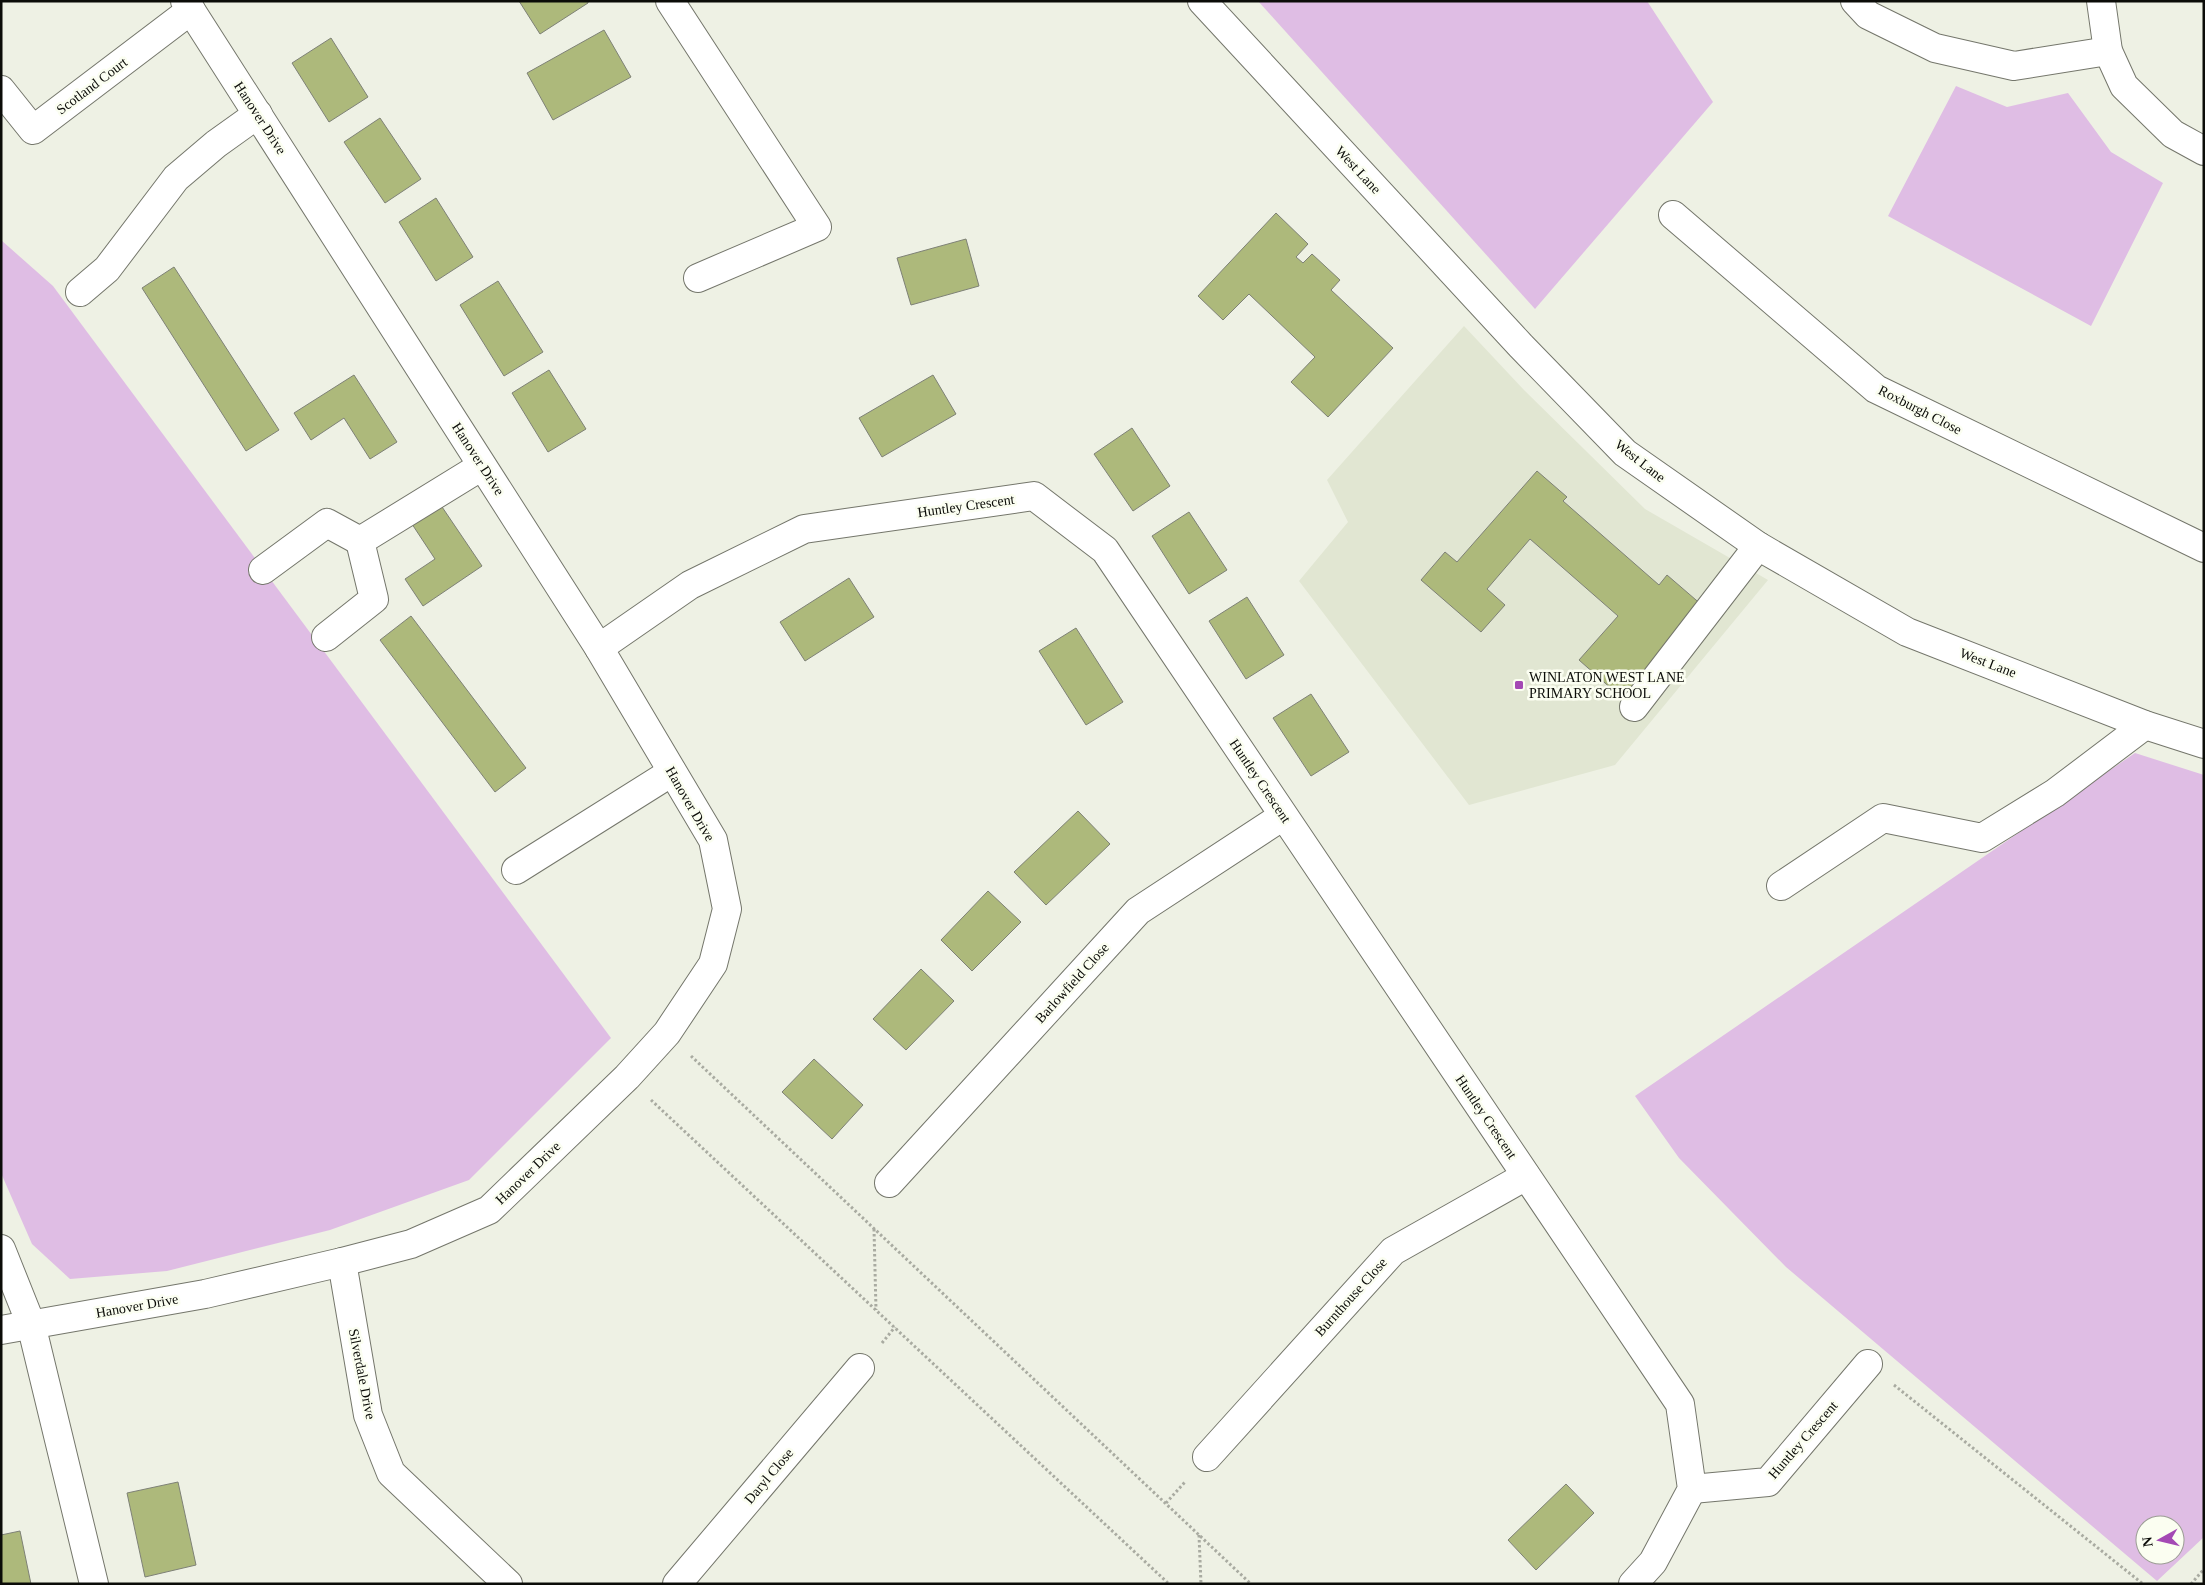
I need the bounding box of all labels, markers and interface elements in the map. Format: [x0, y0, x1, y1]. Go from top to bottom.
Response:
street label: Scotland Court [54, 55, 130, 117]
street label: Hanover Drive [231, 79, 289, 157]
street label: West Lane [1332, 143, 1384, 197]
street label: Roxburgh Close [1876, 383, 1964, 437]
street label: Hanover Drive [449, 420, 507, 498]
street label: West Lane [1612, 437, 1668, 485]
street label: Huntley Crescent [917, 492, 1015, 520]
street label: West Lane [1958, 645, 2018, 681]
place label: WINLATON WEST LANE PRIMARY SCHOOL [1529, 670, 1685, 701]
marker: WINLATON WEST LANE PRIMARY SCHOOL [1513, 679, 1525, 691]
street label: Huntley Crescent [1226, 736, 1294, 826]
street label: Hanover Drive [663, 764, 717, 844]
street label: Barlowfield Close [1032, 940, 1112, 1026]
street label: Huntley Crescent [1452, 1072, 1520, 1162]
street label: Hanover Drive [493, 1139, 563, 1207]
street label: Burnthouse Close [1312, 1255, 1390, 1339]
street label: Hanover Drive [95, 1291, 179, 1321]
street label: Silverdale Drive [346, 1327, 378, 1421]
street label: Huntley Crescent [1765, 1398, 1841, 1482]
street label: Daryl Close [742, 1445, 796, 1507]
north arrow [2135, 1515, 2185, 1565]
text: N [2139, 1536, 2156, 1548]

